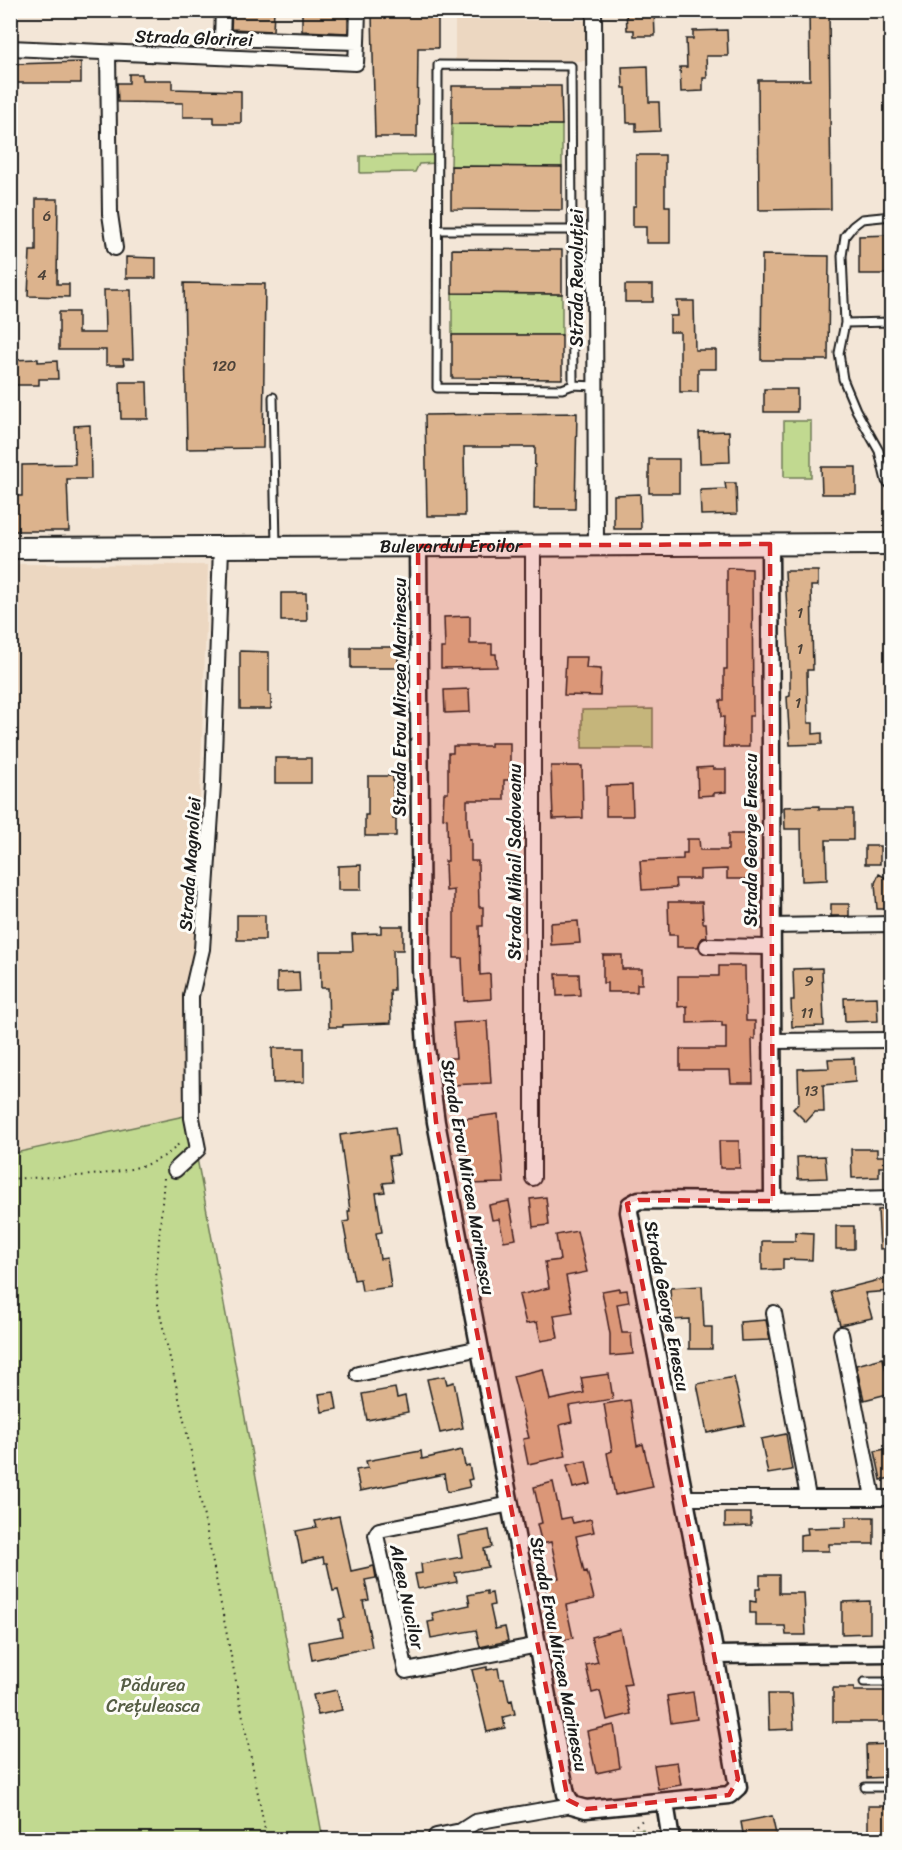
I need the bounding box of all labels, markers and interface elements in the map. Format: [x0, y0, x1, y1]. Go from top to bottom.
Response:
street label: Strada Glorirei [134, 20, 255, 56]
house number: 6 [43, 203, 51, 229]
street label: Strada Revoluției [561, 208, 593, 347]
house number: 4 [37, 262, 47, 288]
house number: 120 [212, 353, 236, 379]
street label: Bulevardul Eroilor [380, 530, 524, 562]
street label: Strada Erou Mircea Marinescu [384, 577, 416, 816]
house number: 1 [797, 600, 803, 626]
house number: 1 [797, 636, 803, 662]
house number: 1 [795, 690, 801, 716]
street label: Strada George Enescu [735, 753, 767, 927]
street label: Strada Mihail Sadoveanu [499, 763, 531, 960]
street label: Strada Magnoliei [169, 795, 211, 932]
house number: 9 [804, 968, 814, 994]
house number: 11 [801, 1000, 813, 1026]
street label: Strada Erou Mircea Marinescu [432, 1057, 505, 1298]
house number: 13 [804, 1078, 818, 1104]
street label: Strada George Enescu [635, 1218, 699, 1395]
street label: Strada Erou Mircea Marinescu [521, 1534, 598, 1775]
street label: Aleea Nucilor [380, 1541, 434, 1654]
park label: Pădurea Crețuleasca [106, 1669, 201, 1722]

